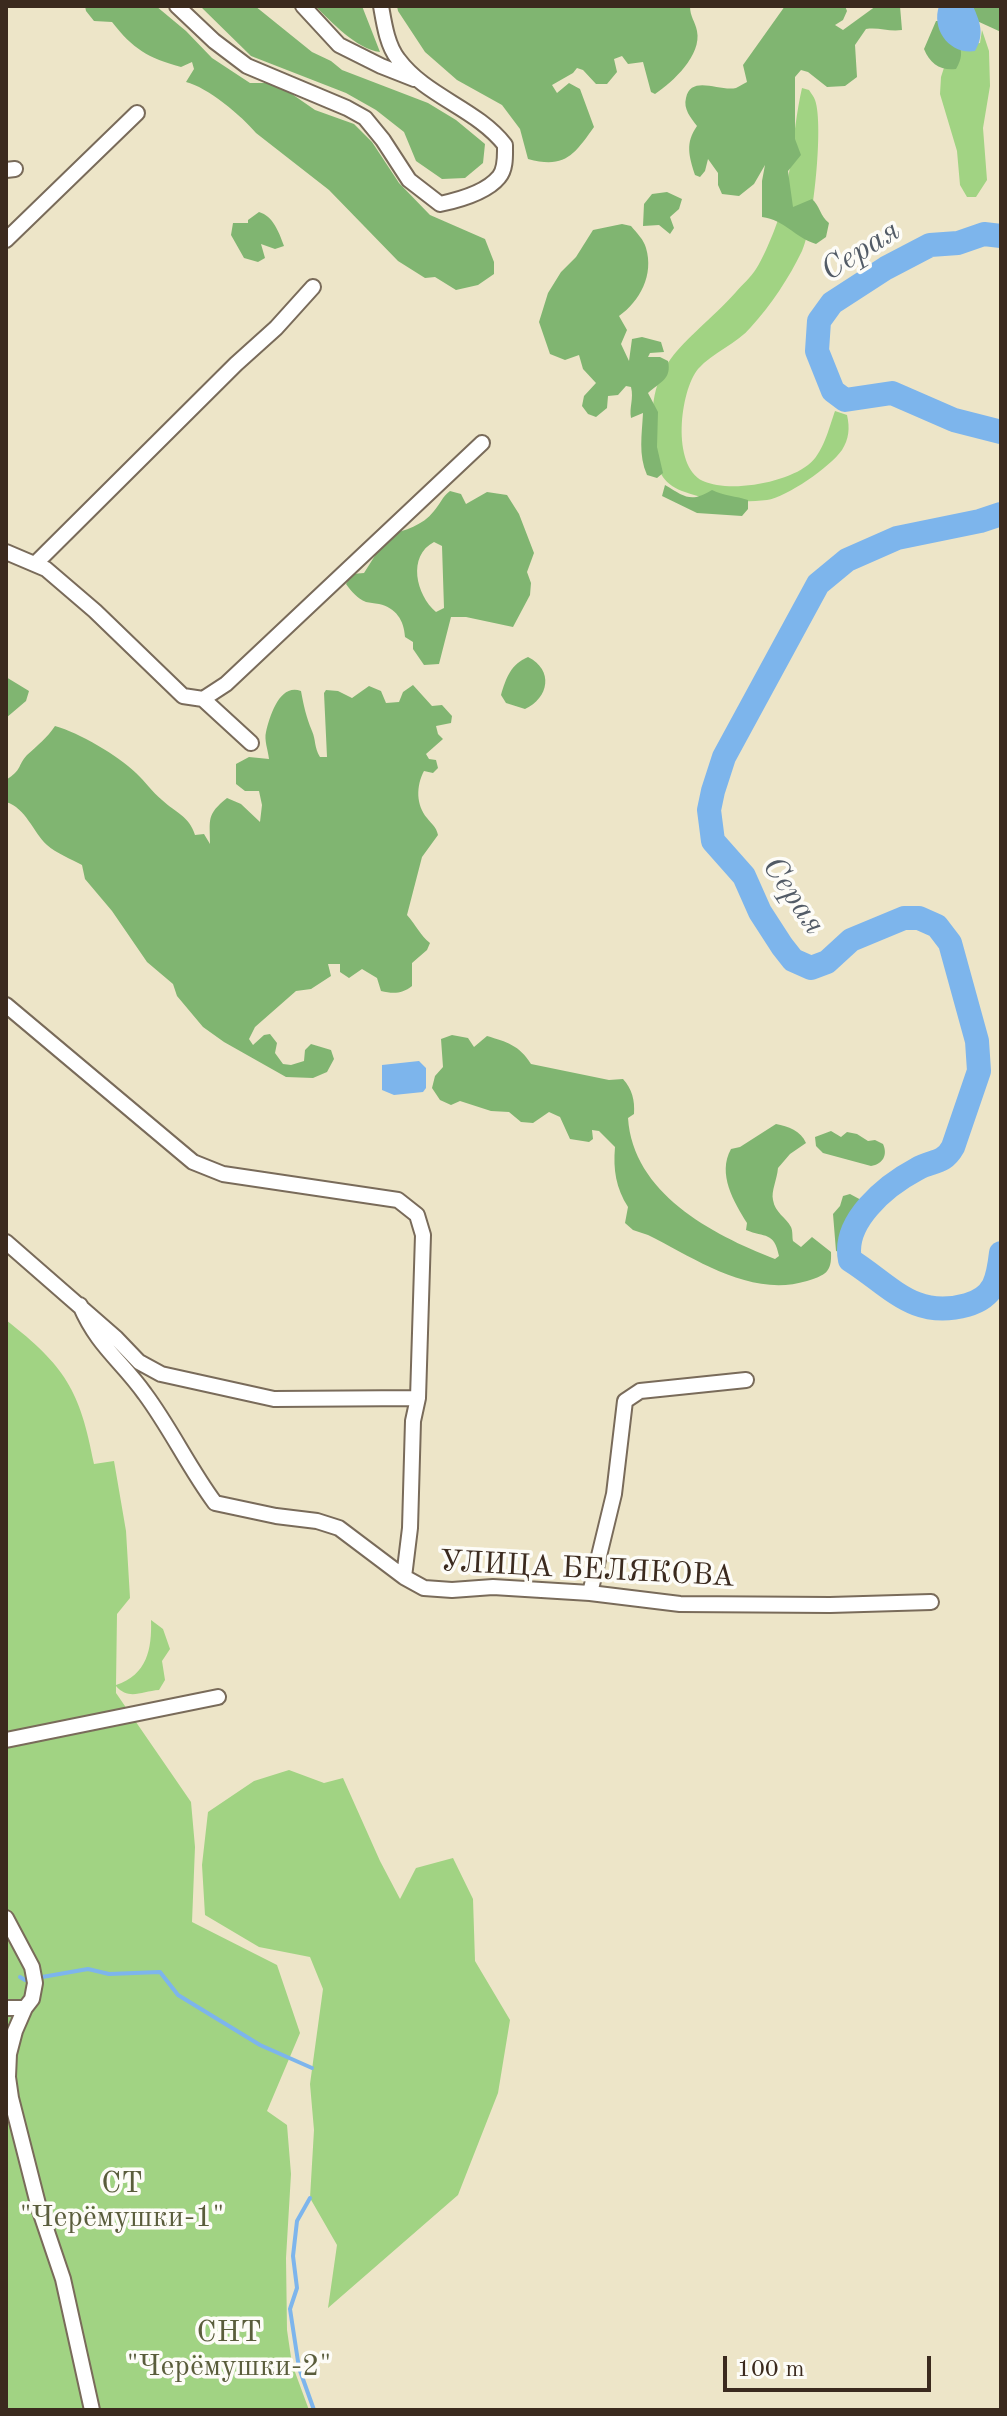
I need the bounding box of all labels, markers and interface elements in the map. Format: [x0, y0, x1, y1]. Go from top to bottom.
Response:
water label: Серая [814, 212, 908, 290]
water label: Серая [753, 849, 833, 943]
street label: УЛИЦА БЕЛЯКОВА [439, 1544, 735, 1596]
park label: СТ "Черёмушки-1" [20, 2166, 224, 2236]
park label: СНТ "Черёмушки-2" [127, 2315, 331, 2386]
scale bar [727, 2340, 935, 2390]
text: 100 m [737, 2358, 805, 2382]

